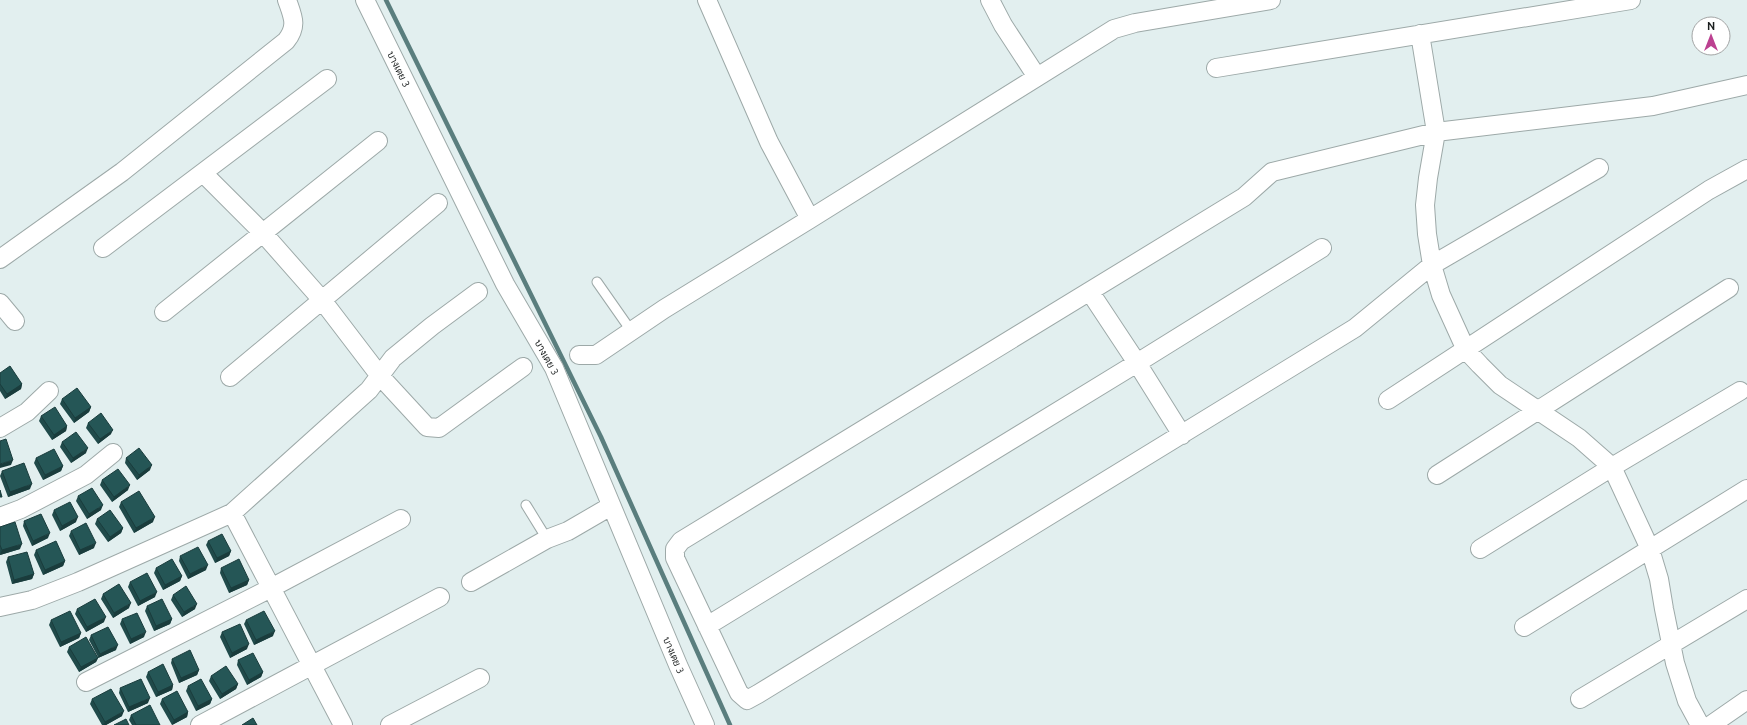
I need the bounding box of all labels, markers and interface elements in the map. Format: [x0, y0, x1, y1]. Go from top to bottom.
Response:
north arrow [1691, 16, 1731, 56]
text: N [1707, 20, 1715, 32]
street label: บางเตย 3 [385, 49, 412, 89]
street label: บางเตย 3 [532, 338, 561, 377]
street label: บางเตย 3 [661, 635, 686, 675]

